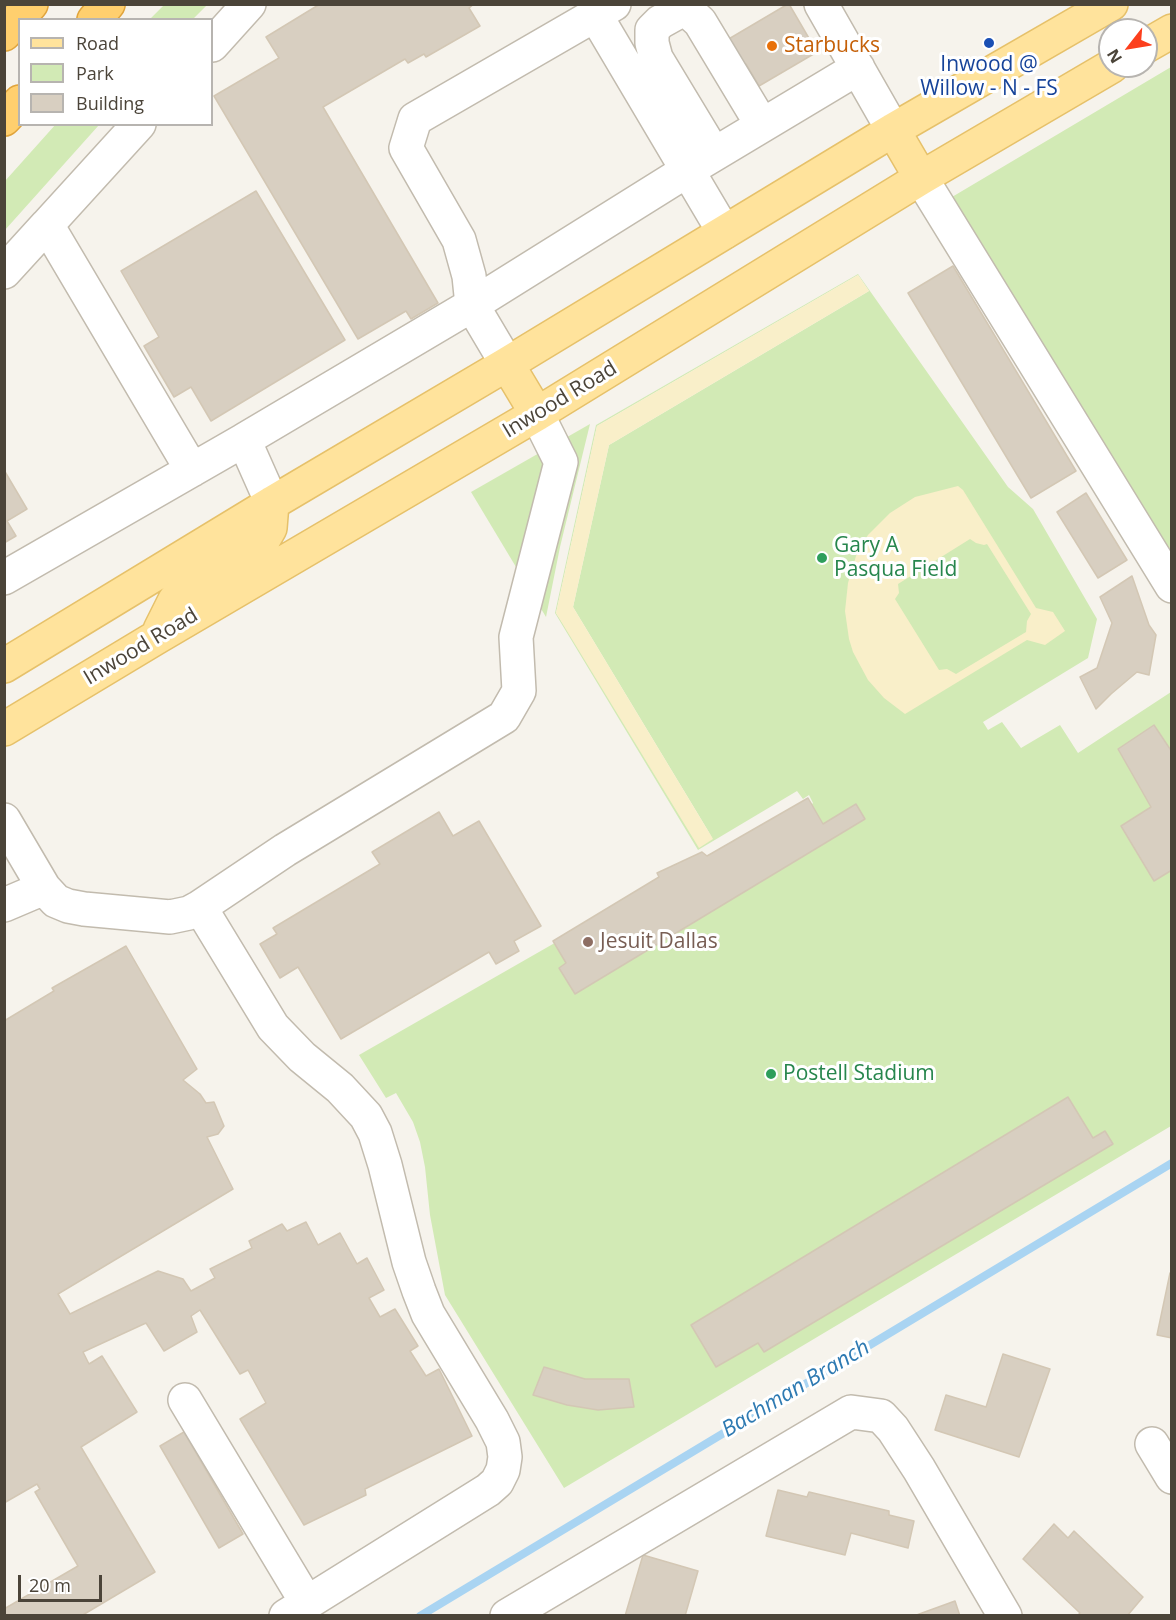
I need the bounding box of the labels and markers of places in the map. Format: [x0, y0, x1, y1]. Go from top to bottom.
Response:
place label: Starbucks [784, 33, 880, 59]
marker: Inwood @ Willow - N - FS [982, 36, 996, 50]
marker: Starbucks [765, 39, 779, 53]
place label: Inwood @ Willow - N - FS [920, 52, 1058, 102]
place label: Gary A Pasqua Field [834, 533, 957, 583]
marker: Gary A Pasqua Field [815, 551, 829, 565]
place label: Jesuit Dallas [600, 929, 718, 955]
marker: Jesuit Dallas [581, 935, 595, 949]
place label: Postell Stadium [783, 1061, 935, 1087]
marker: Postell Stadium [764, 1067, 778, 1081]

